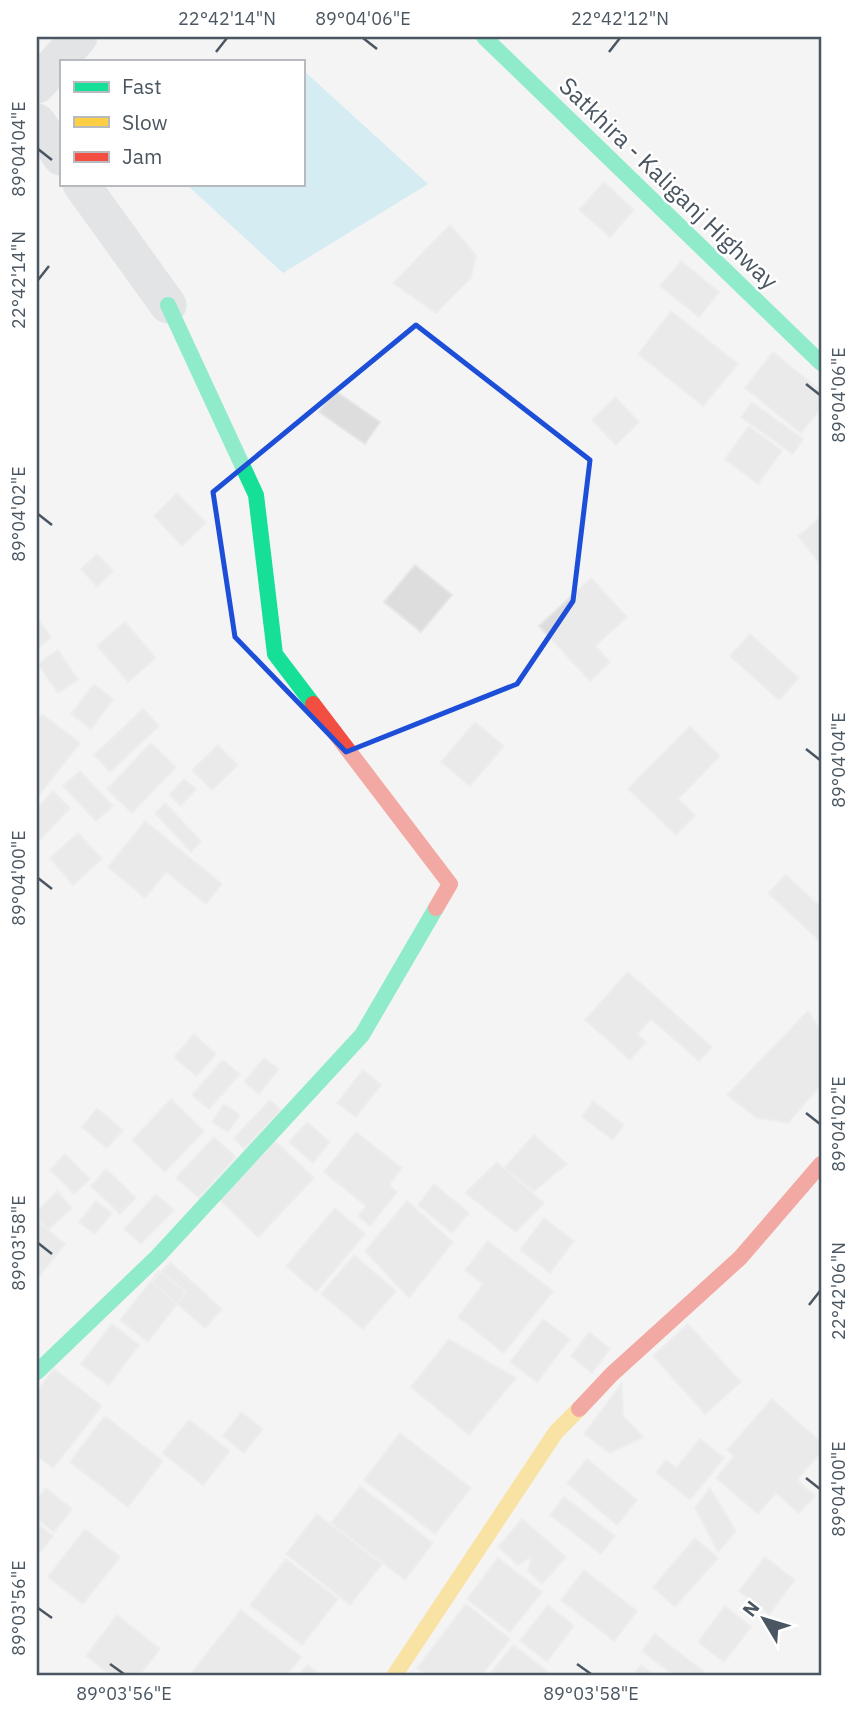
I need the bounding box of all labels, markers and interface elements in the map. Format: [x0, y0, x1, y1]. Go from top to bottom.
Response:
text: 22°42'14"N [178, 7, 276, 30]
text: 89°04'06"E [315, 7, 411, 30]
text: 22°42'12"N [571, 7, 669, 30]
legend [60, 60, 304, 186]
street label: Satkhira - Kaliganj Highway [553, 70, 785, 296]
text: Fast [122, 72, 162, 100]
text: 89°04'04"E [7, 101, 30, 197]
text: Slow [122, 108, 168, 136]
text: Jam [122, 142, 162, 170]
text: 22°42'14"N [7, 231, 30, 329]
text: 89°04'06"E [827, 347, 850, 443]
text: 89°04'02"E [7, 466, 30, 562]
text: 89°04'04"E [827, 712, 850, 808]
text: 89°04'00"E [7, 830, 30, 926]
text: 89°04'02"E [827, 1076, 850, 1172]
text: 89°03'58"E [7, 1195, 30, 1291]
text: 22°42'06"N [827, 1242, 850, 1340]
text: 89°04'00"E [827, 1441, 850, 1537]
text: 89°03'56"E [7, 1560, 30, 1656]
north arrow [728, 1584, 798, 1654]
text: N [737, 1596, 764, 1621]
text: 89°03'56"E [76, 1682, 172, 1705]
text: 89°03'58"E [543, 1682, 639, 1705]

